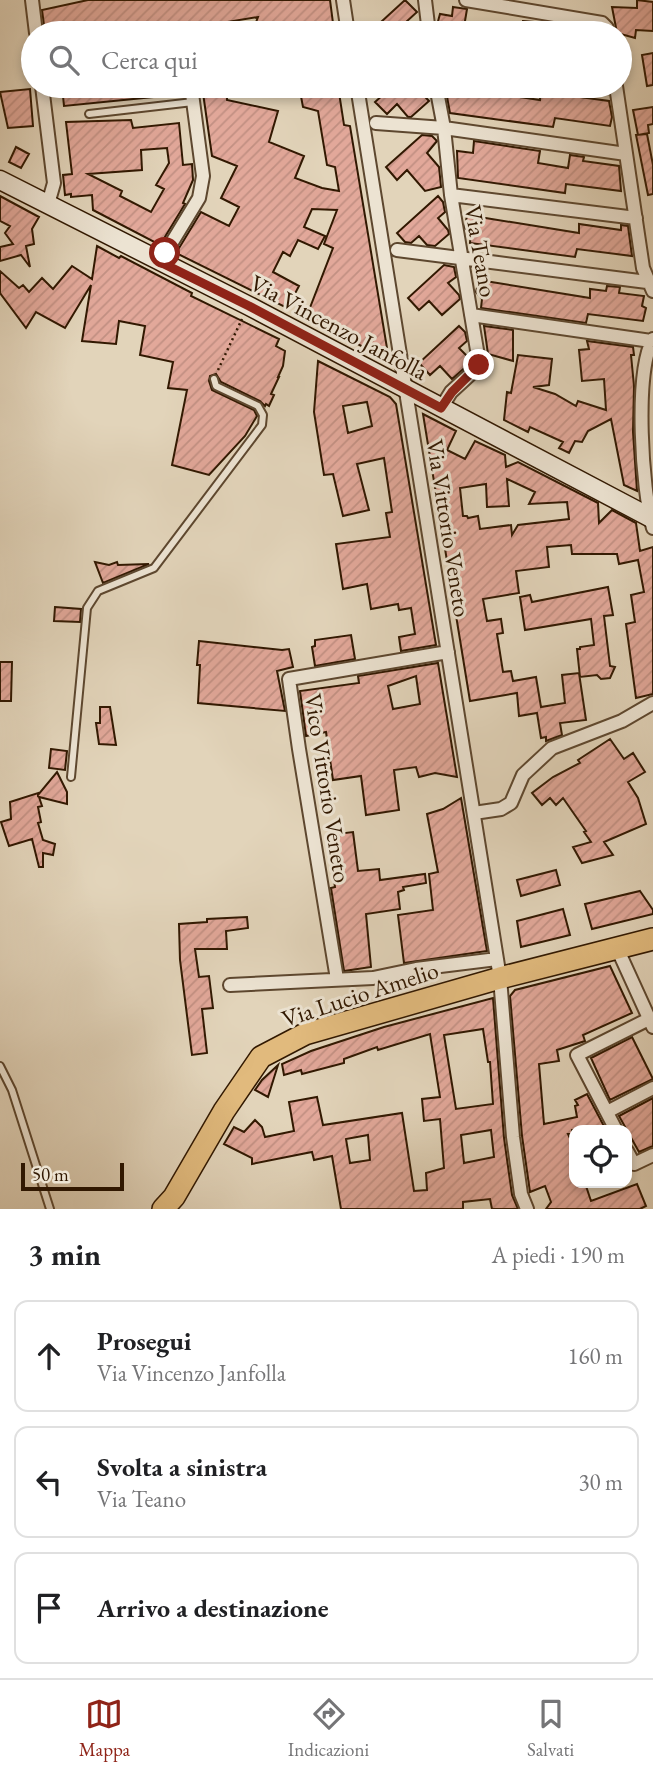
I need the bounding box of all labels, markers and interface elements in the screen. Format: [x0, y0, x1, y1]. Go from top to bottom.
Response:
search box [21, 21, 632, 98]
icon: search [45, 41, 83, 79]
text: Cerca qui [101, 43, 198, 77]
street label: Via Teano [458, 203, 504, 300]
route start [149, 237, 180, 268]
street label: Via Vincenzo Janfolla [245, 267, 434, 387]
route end [463, 349, 494, 380]
street label: Via Vittorio Veneto [420, 437, 478, 619]
street label: Vico Vittorio Veneto [298, 691, 358, 885]
street label: Via Lucio Amelio [278, 954, 442, 1034]
map controls [569, 1125, 632, 1188]
button: locate [569, 1125, 632, 1188]
scale bar [21, 1160, 124, 1192]
text: 50 m [32, 1162, 69, 1187]
text: 3 min [28, 1235, 101, 1274]
text: A piedi · 190 m [491, 1240, 625, 1270]
text: Prosegui [97, 1324, 192, 1358]
icon: ahead [30, 1337, 68, 1375]
text: 160 m [567, 1341, 623, 1371]
text: Via Vincenzo Janfolla [97, 1358, 286, 1388]
text: Svolta a sinistra [97, 1450, 267, 1484]
icon: left [30, 1463, 68, 1501]
text: 30 m [578, 1467, 623, 1497]
text: Via Teano [97, 1484, 186, 1514]
icon: arrive [30, 1589, 68, 1627]
text: Arrivo a destinazione [97, 1591, 329, 1625]
tab: Mappa [79, 1695, 130, 1762]
tab: Indicazioni [288, 1695, 369, 1762]
tab: Salvati [527, 1695, 574, 1762]

